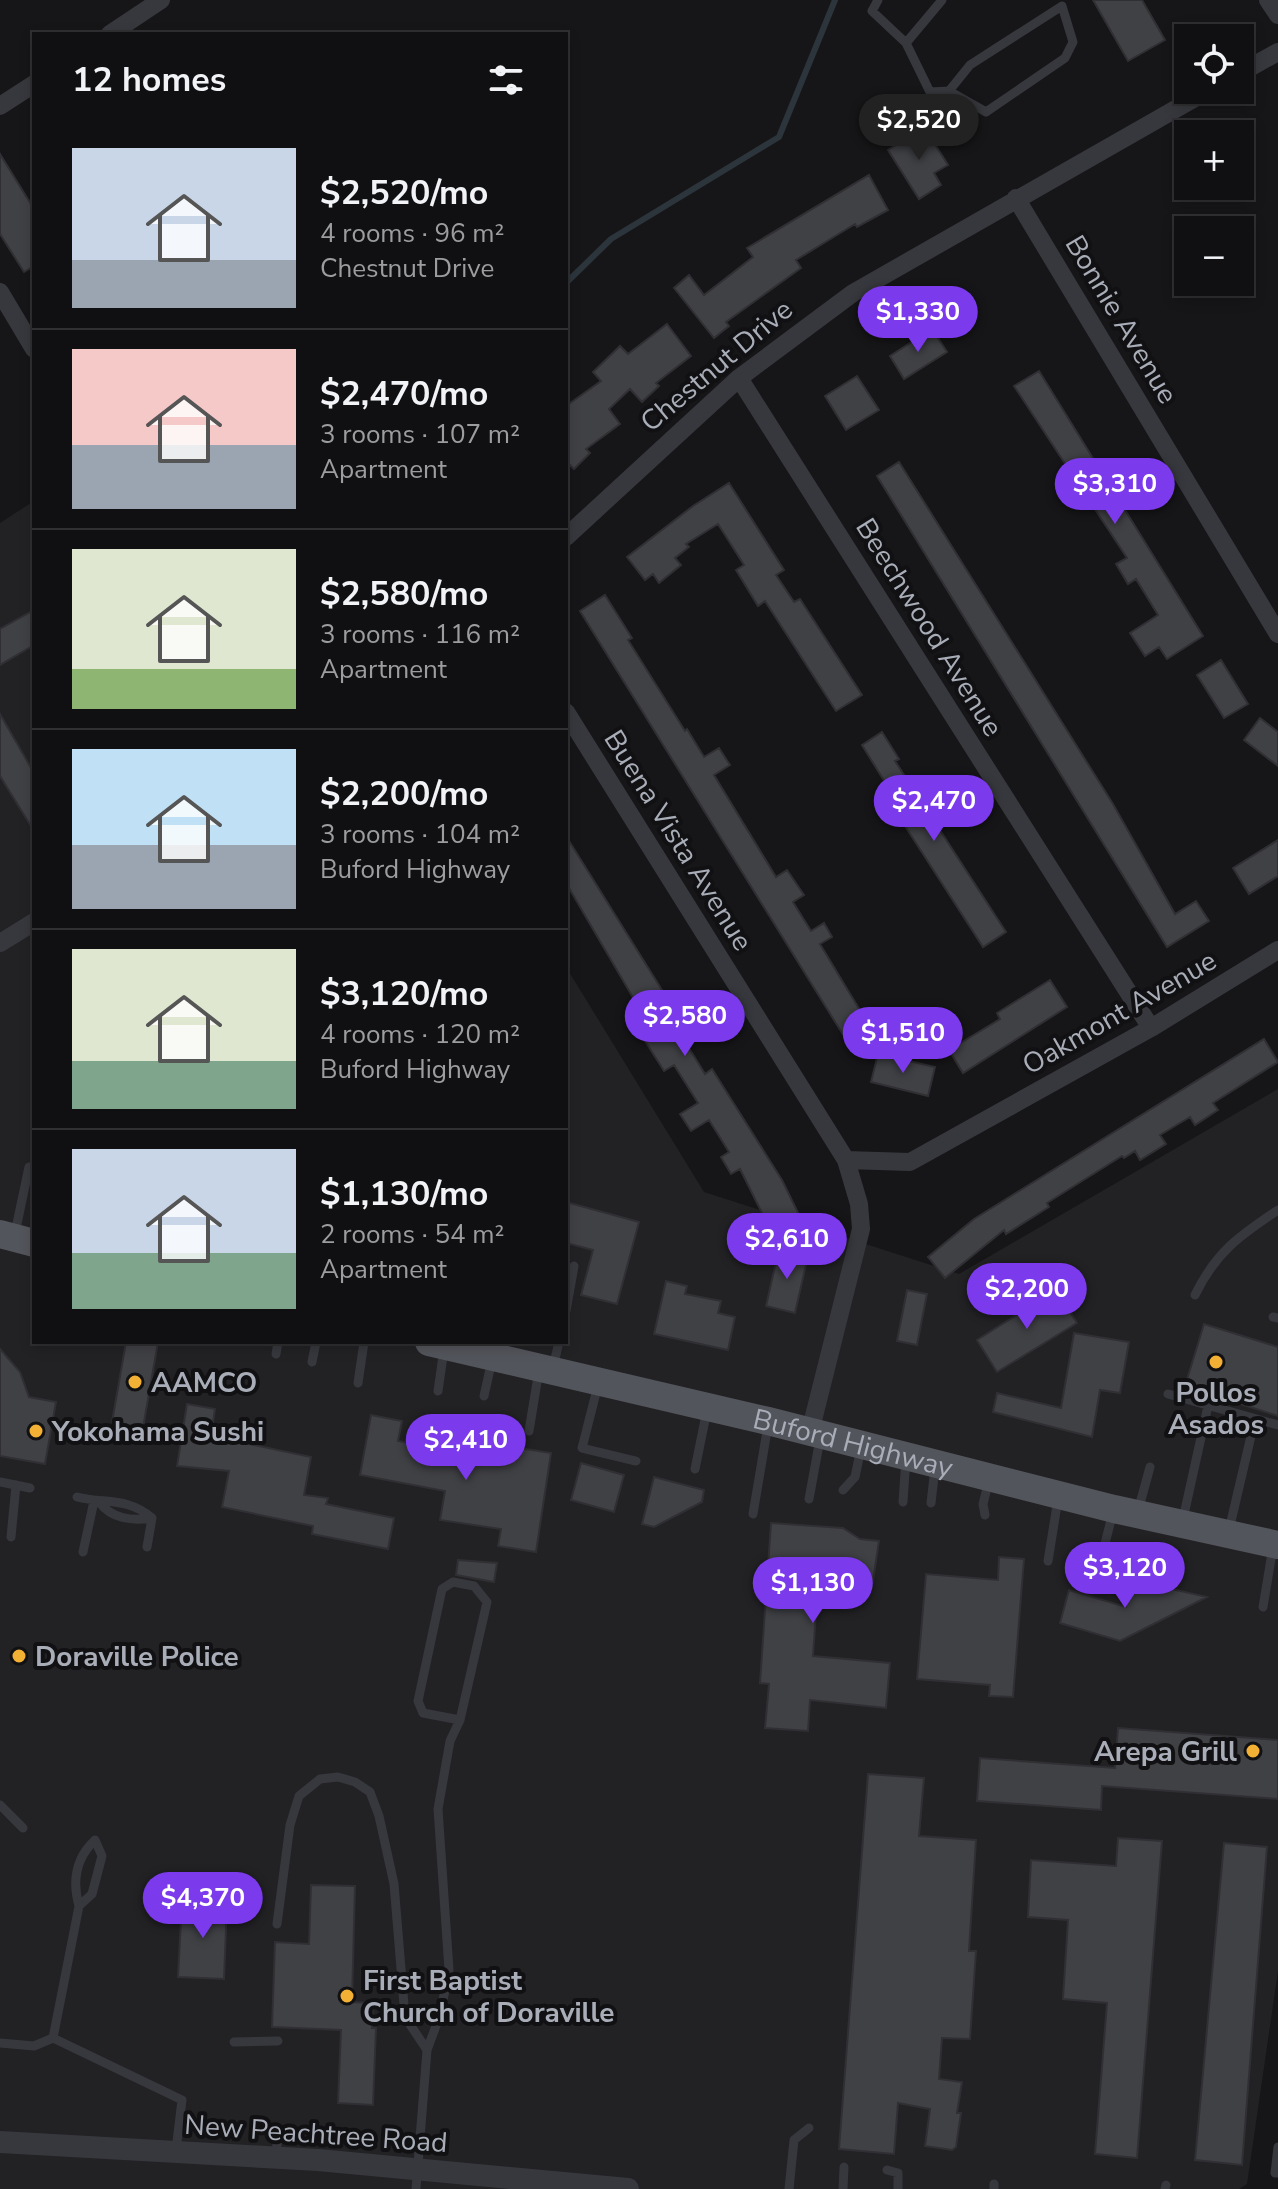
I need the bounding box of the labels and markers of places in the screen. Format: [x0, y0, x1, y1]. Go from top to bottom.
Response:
pin: $2,520 [854, 94, 984, 162]
pin: $1,330 [853, 286, 983, 354]
pin: $3,310 [1050, 458, 1180, 526]
pin: $2,470 [869, 775, 999, 843]
pin: $2,580 [620, 990, 750, 1058]
pin: $1,510 [838, 1007, 968, 1075]
pin: $2,610 [722, 1213, 852, 1281]
pin: $2,200 [962, 1263, 1092, 1331]
marker: Pollos Asados [1207, 1353, 1225, 1371]
place label: AAMCO [151, 1364, 257, 1402]
marker: AAMCO [126, 1373, 144, 1391]
place label: Pollos Asados [1168, 1374, 1264, 1444]
place label: Yokohama Sushi [51, 1413, 264, 1451]
pin: $2,410 [401, 1414, 531, 1482]
marker: Yokohama Sushi [27, 1422, 45, 1440]
pin: $3,120 [1060, 1542, 1190, 1610]
pin: $1,130 [748, 1557, 878, 1625]
place label: Doraville Police [35, 1638, 239, 1676]
marker: Doraville Police [10, 1647, 28, 1665]
place label: Arepa Grill [1094, 1733, 1237, 1771]
marker: Arepa Grill [1244, 1742, 1262, 1760]
pin: $4,370 [138, 1872, 268, 1940]
place label: First Baptist Church of Doraville [363, 1962, 615, 2032]
marker: First Baptist Church of Doraville [338, 1987, 356, 2005]

